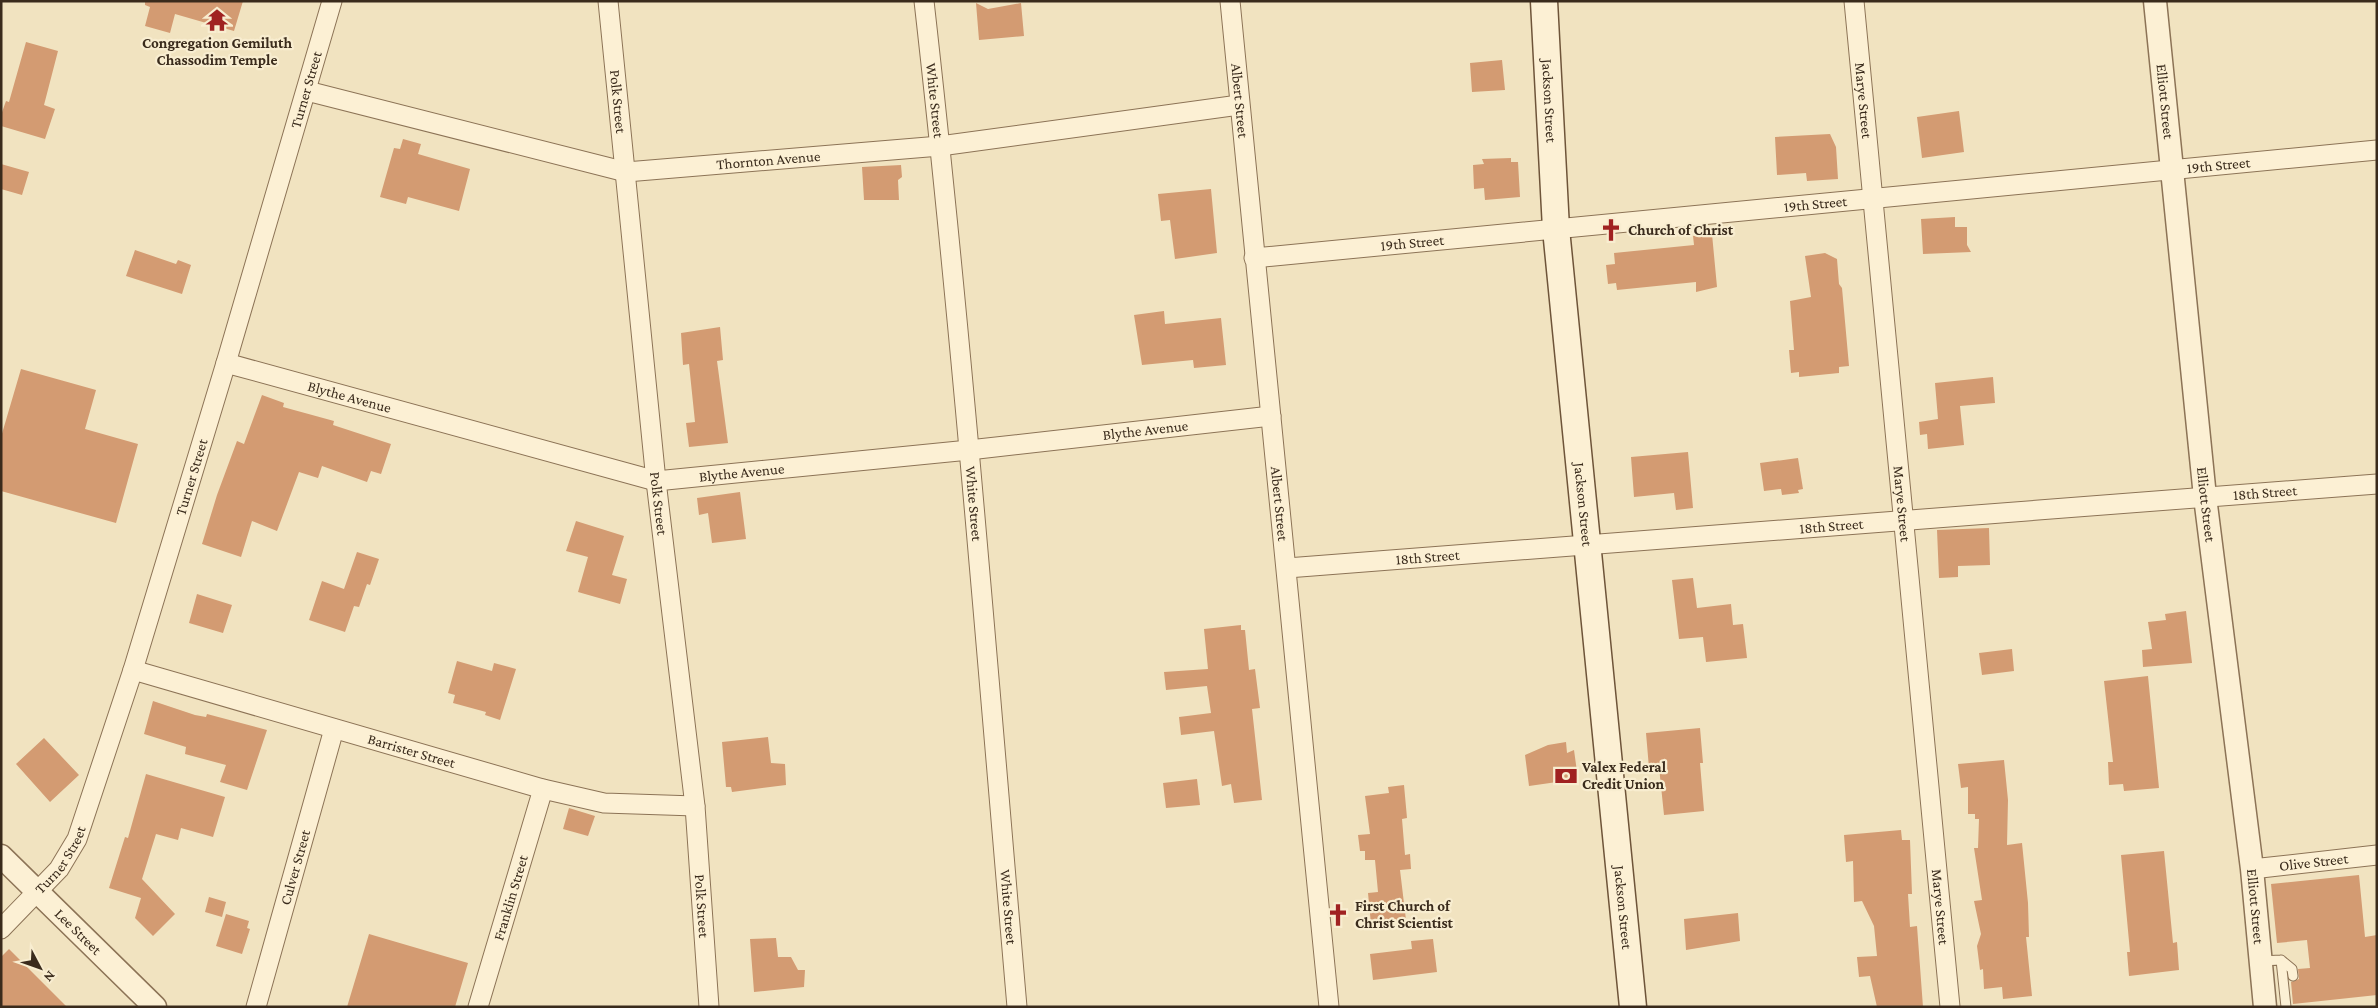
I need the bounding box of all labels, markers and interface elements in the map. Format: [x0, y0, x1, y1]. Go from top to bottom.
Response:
temple icon: Congregation Gemiluth Chassodim Temple [204, 7, 230, 33]
place label: Congregation Gemiluth Chassodim Temple [142, 35, 292, 68]
street label: Turner Street [287, 48, 325, 130]
street label: Jackson Street [1538, 56, 1560, 144]
street label: White Street [923, 62, 947, 140]
street label: Albert Street [1228, 62, 1252, 140]
street label: Marye Street [1852, 62, 1875, 140]
street label: Elliott Street [2153, 63, 2177, 141]
street label: Polk Street [607, 69, 629, 135]
street label: Thornton Avenue [716, 148, 822, 172]
street label: 19th Street [2186, 154, 2252, 176]
street label: 19th Street [1783, 193, 1849, 215]
church icon: Church of Christ [1598, 217, 1624, 243]
place label: Church of Christ [1628, 222, 1734, 238]
street label: 19th Street [1380, 232, 1446, 254]
street label: Blythe Avenue [306, 378, 393, 416]
street label: Blythe Avenue [1102, 417, 1189, 443]
street label: Turner Street [172, 436, 211, 517]
street label: Blythe Avenue [698, 460, 786, 485]
street label: Jackson Street [1570, 460, 1595, 548]
street label: White Street [963, 465, 985, 543]
street label: Albert Street [1268, 465, 1291, 543]
street label: Marye Street [1890, 465, 1914, 543]
street label: Elliott Street [2194, 466, 2219, 544]
street label: Polk Street [647, 471, 671, 537]
street label: 18th Street [2233, 482, 2299, 503]
street label: 18th Street [1799, 516, 1865, 536]
street label: 18th Street [1395, 547, 1461, 568]
street label: Barrister Street [366, 731, 458, 771]
place label: Valex Federal Credit Union [1581, 759, 1667, 792]
bank icon: Valex Federal Credit Union [1553, 763, 1579, 789]
street label: Turner Street [32, 823, 89, 897]
street label: Culver Street [277, 827, 314, 907]
street label: Olive Street [2278, 850, 2350, 874]
street label: Franklin Street [490, 852, 531, 942]
street label: Jackson Street [1610, 863, 1635, 951]
street label: Marye Street [1929, 868, 1952, 947]
street label: Elliott Street [2244, 868, 2267, 946]
street label: White Street [997, 869, 1020, 946]
street label: Polk Street [692, 874, 712, 939]
place label: First Church of Christ Scientist [1355, 898, 1454, 931]
church icon: First Church of Christ Scientist [1325, 902, 1351, 928]
street label: Lee Street [52, 905, 105, 959]
north arrow [15, 943, 65, 993]
text: N [40, 968, 59, 986]

